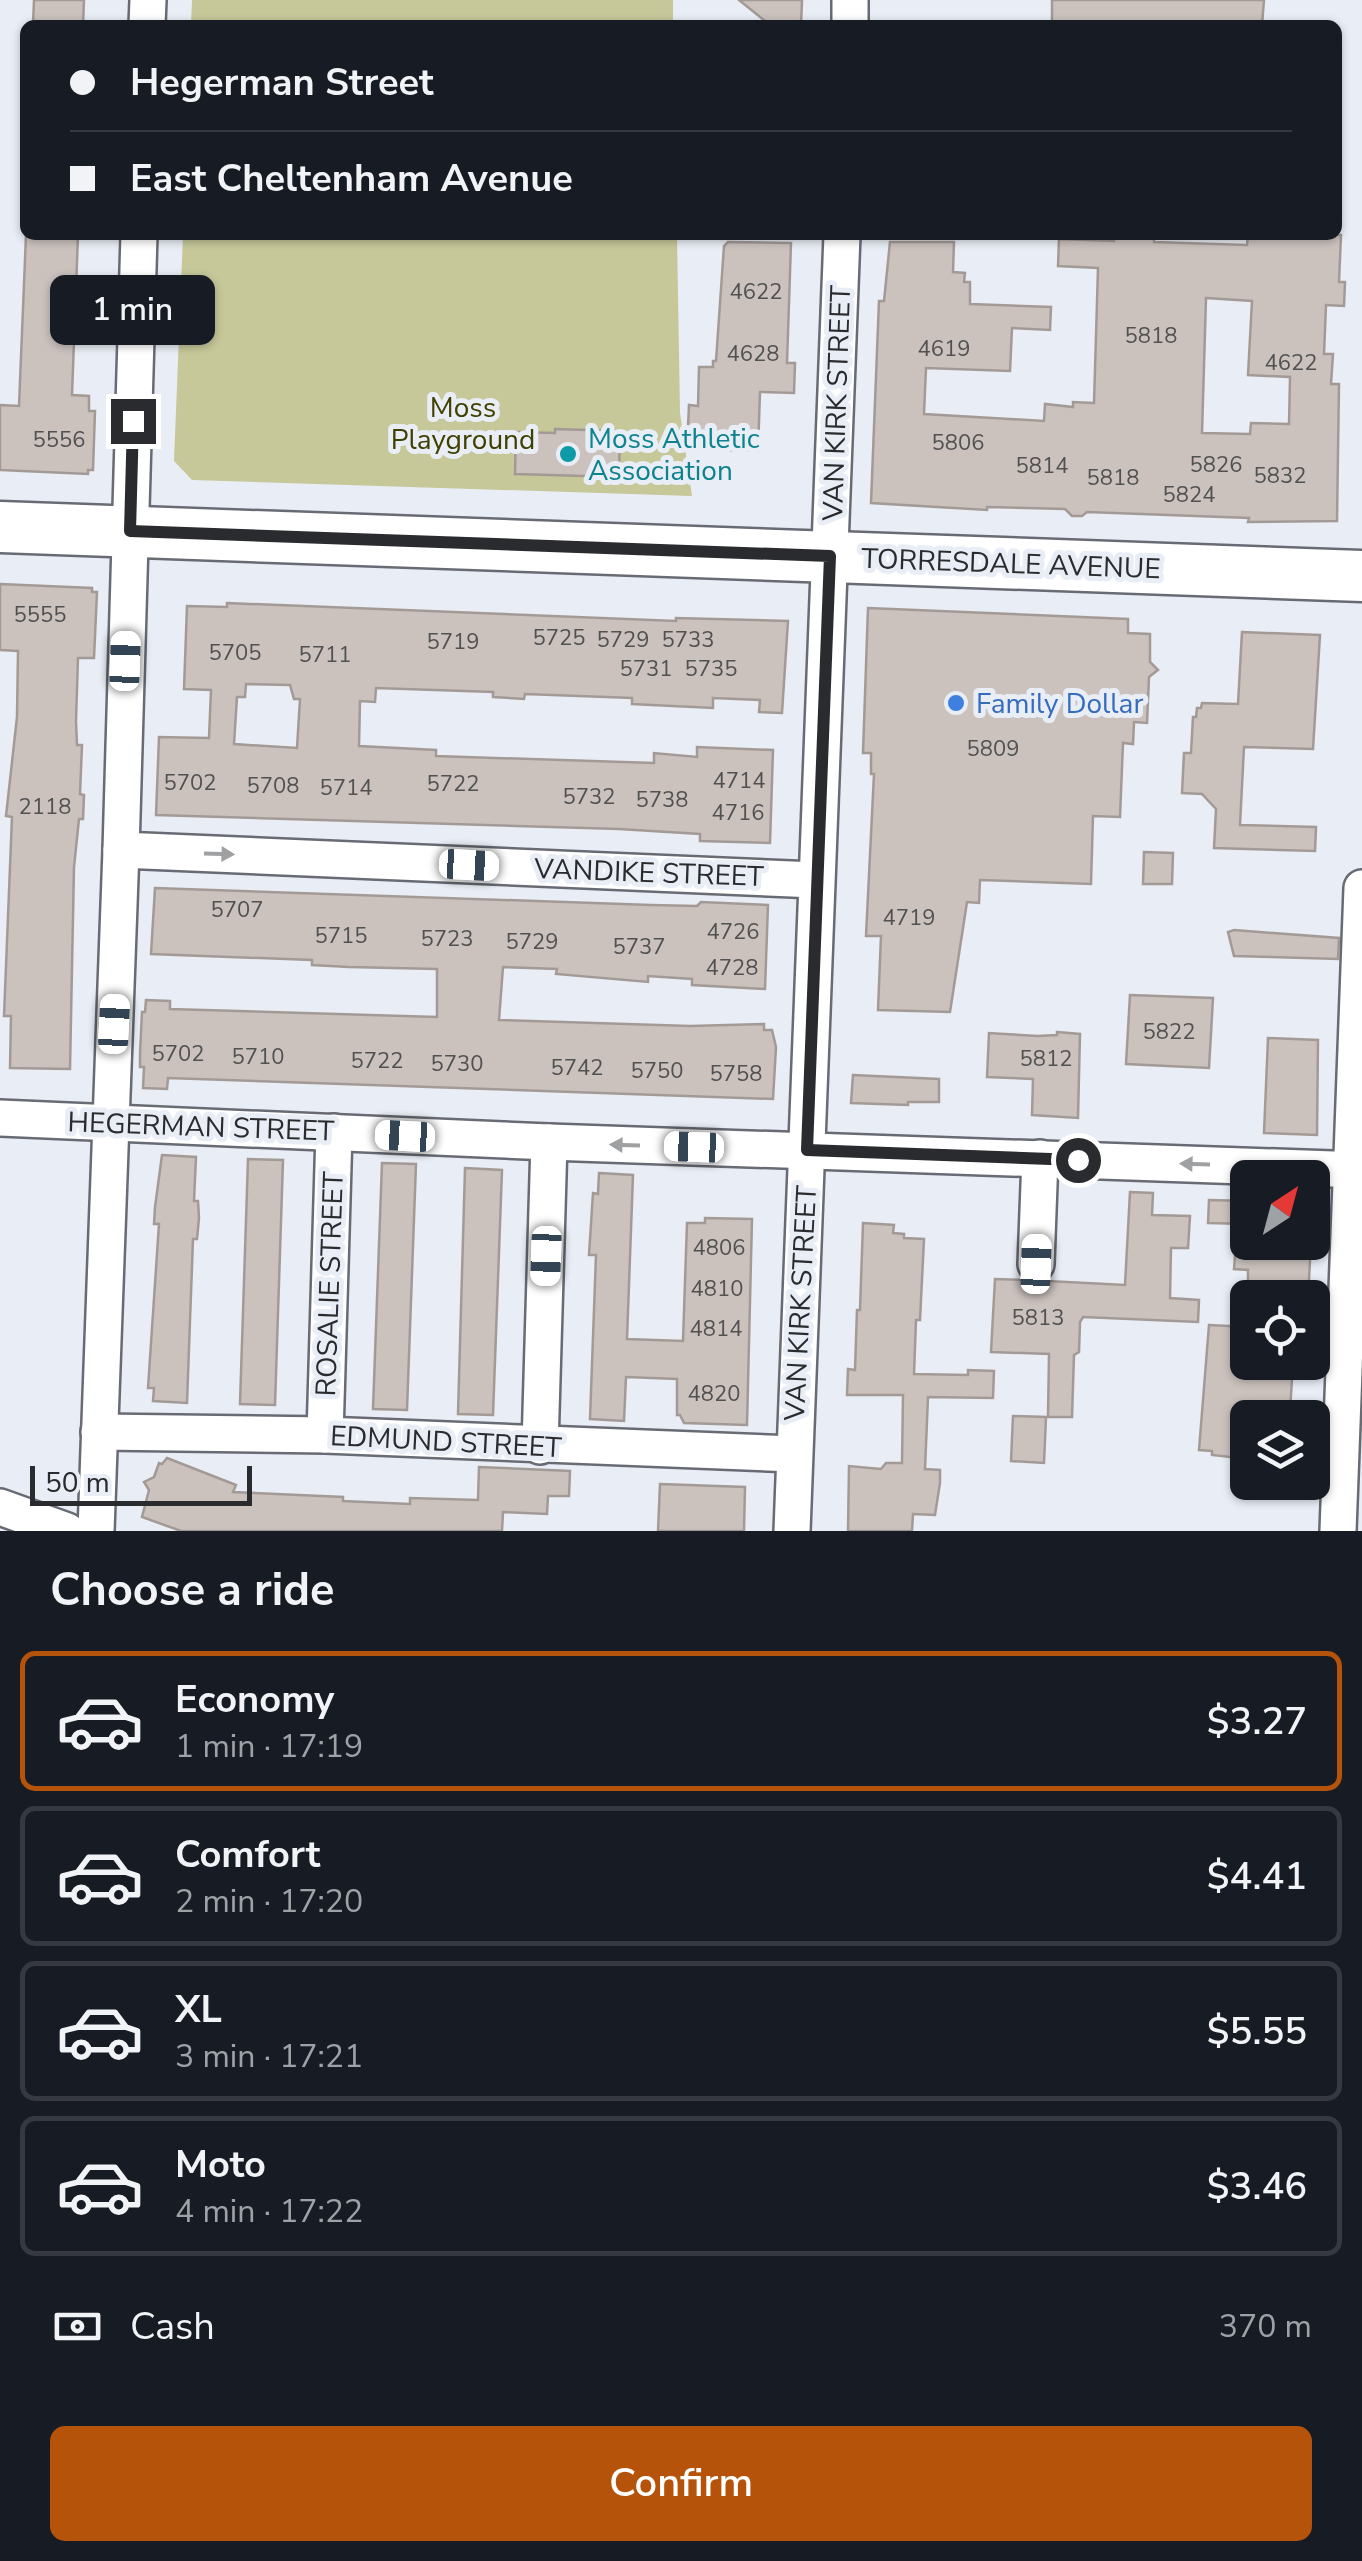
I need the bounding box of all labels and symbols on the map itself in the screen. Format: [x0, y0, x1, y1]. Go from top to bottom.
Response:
callout: 1 min [51, 276, 216, 346]
house number: 4622 [730, 277, 782, 307]
street label: VAN KIRK STREET [814, 284, 860, 522]
house number: 5818 [1125, 321, 1177, 351]
house number: 4619 [918, 334, 970, 364]
house number: 4628 [727, 339, 779, 369]
house number: 4622 [1265, 348, 1317, 378]
park label: Moss Playground [391, 389, 535, 459]
route end [111, 399, 156, 444]
place label: Moss Athletic Association [588, 420, 760, 490]
house number: 5556 [33, 425, 85, 455]
house number: 5806 [932, 428, 984, 458]
marker: Moss Athletic Association [557, 443, 579, 465]
house number: 5826 [1190, 450, 1242, 480]
house number: 5814 [1016, 451, 1068, 481]
house number: 5832 [1254, 461, 1306, 491]
house number: 5818 [1087, 463, 1139, 493]
house number: 5824 [1163, 480, 1215, 510]
street label: TORRESDALE AVENUE [861, 540, 1161, 588]
house number: 5555 [14, 600, 66, 630]
house number: 5725 [533, 623, 585, 653]
house number: 5729 [597, 625, 649, 655]
house number: 5733 [662, 625, 714, 655]
house number: 5719 [427, 627, 479, 657]
car [109, 630, 141, 692]
house number: 5705 [209, 638, 261, 668]
house number: 5711 [299, 640, 351, 670]
house number: 5731 [620, 654, 672, 684]
house number: 5735 [685, 654, 737, 684]
place label: Family Dollar [976, 685, 1143, 723]
marker: Family Dollar [945, 692, 967, 714]
house number: 5809 [967, 734, 1019, 764]
house number: 4714 [713, 766, 765, 796]
house number: 5702 [164, 768, 216, 798]
house number: 5722 [427, 769, 479, 799]
house number: 5708 [247, 771, 299, 801]
house number: 5714 [320, 773, 372, 803]
house number: 5732 [563, 782, 615, 812]
house number: 5738 [636, 785, 688, 815]
house number: 2118 [19, 792, 71, 822]
house number: 4716 [712, 798, 764, 828]
one-way arrow [203, 846, 235, 862]
car [438, 848, 500, 882]
street label: VANDIKE STREET [533, 850, 764, 896]
house number: 5707 [211, 895, 263, 925]
house number: 4719 [883, 903, 935, 933]
house number: 4726 [707, 917, 759, 947]
house number: 5715 [315, 921, 367, 951]
house number: 5723 [421, 924, 473, 954]
house number: 5729 [506, 927, 558, 957]
house number: 5737 [613, 932, 665, 962]
house number: 4728 [706, 953, 758, 983]
car [97, 993, 131, 1055]
house number: 5822 [1143, 1017, 1195, 1047]
house number: 5702 [152, 1039, 204, 1069]
house number: 5710 [232, 1042, 284, 1072]
house number: 5812 [1020, 1044, 1072, 1074]
house number: 5722 [351, 1046, 403, 1076]
house number: 5730 [431, 1049, 483, 1079]
house number: 5742 [551, 1053, 603, 1083]
house number: 5750 [631, 1056, 683, 1086]
house number: 5758 [710, 1059, 762, 1089]
street label: HEGERMAN STREET [67, 1103, 335, 1151]
car [374, 1119, 436, 1153]
car [663, 1131, 725, 1163]
one-way arrow [608, 1136, 640, 1152]
route start [1056, 1138, 1101, 1183]
one-way arrow [1178, 1156, 1210, 1172]
north arrow [1230, 1160, 1330, 1260]
street label: ROSALIE STREET [307, 1171, 353, 1397]
street label: VAN KIRK STREET [776, 1184, 826, 1423]
car [530, 1225, 562, 1287]
house number: 4806 [693, 1233, 745, 1263]
car [1020, 1233, 1052, 1295]
house number: 4810 [691, 1274, 743, 1304]
house number: 5813 [1012, 1303, 1064, 1333]
house number: 4814 [690, 1314, 742, 1344]
house number: 4820 [688, 1379, 740, 1409]
street label: EDMUND STREET [329, 1417, 563, 1467]
scale bar [30, 1461, 252, 1506]

